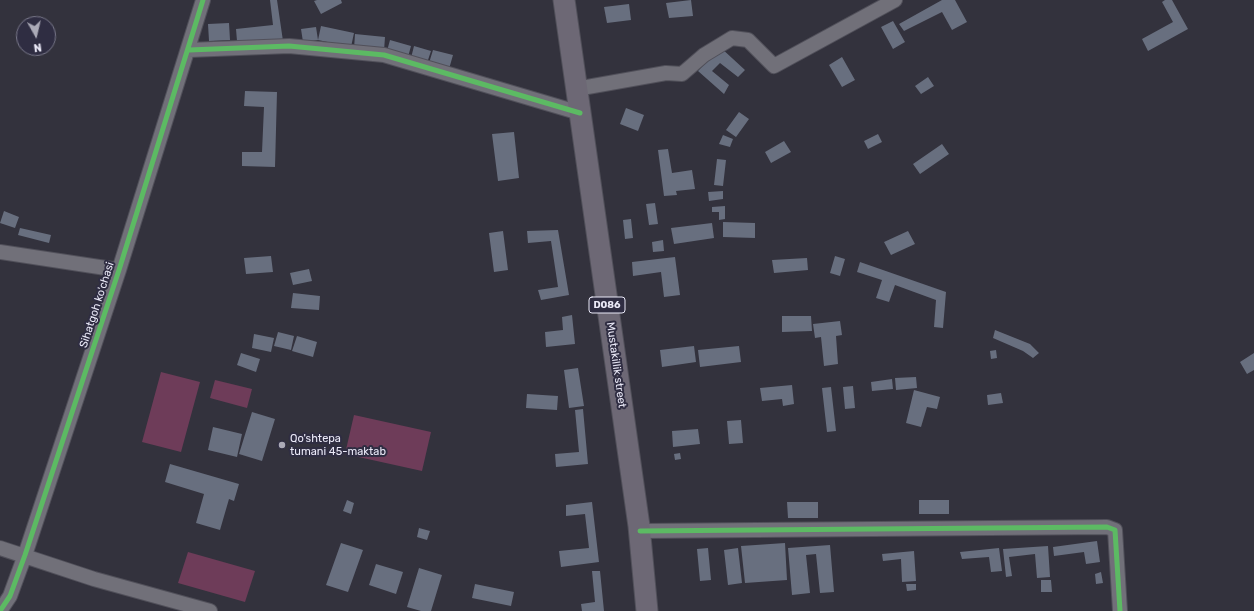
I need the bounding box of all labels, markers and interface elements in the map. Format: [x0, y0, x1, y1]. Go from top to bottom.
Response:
north arrow [16, 16, 56, 56]
text: N [33, 40, 42, 54]
street label: Sihatgoh ko'chasi [77, 260, 117, 350]
road number: D086 [589, 297, 625, 313]
street label: Mustakillik street [603, 321, 629, 409]
place label: Qo'shtepa tumani 45-maktab [290, 432, 386, 458]
marker: Qo'shtepa tumani 45-maktab [277, 440, 287, 450]

